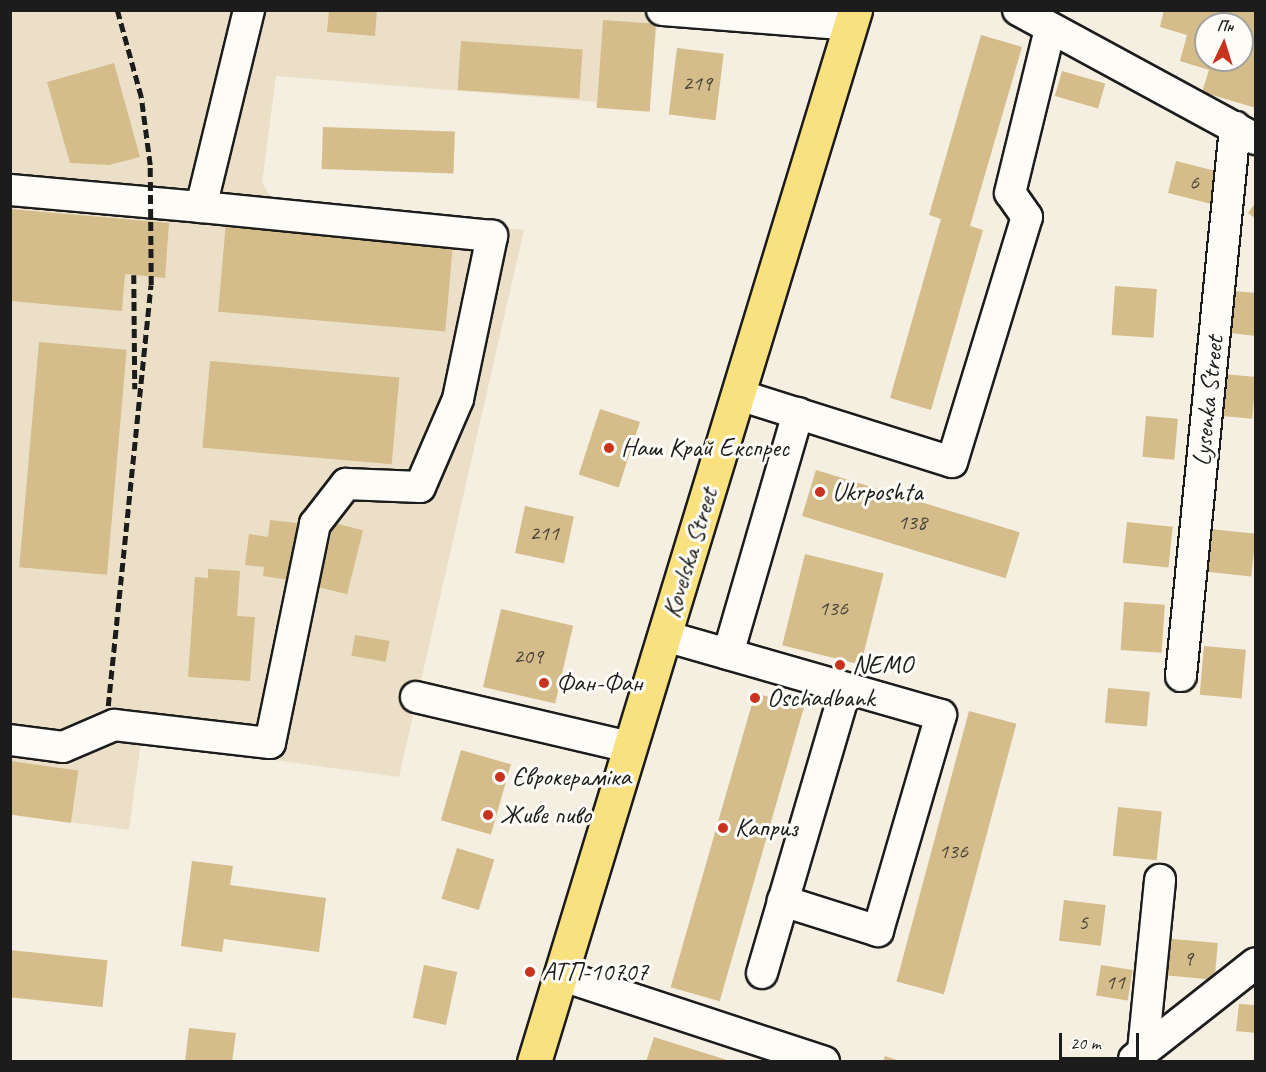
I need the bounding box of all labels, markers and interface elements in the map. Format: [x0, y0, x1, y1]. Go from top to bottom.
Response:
north arrow [1194, 12, 1254, 72]
text: Пн [1216, 15, 1234, 37]
house number: 219 [682, 71, 712, 97]
house number: 6 [1189, 170, 1199, 196]
street label: Lysenka Street [1186, 334, 1230, 468]
place label: Наш Край Експрес [621, 432, 790, 464]
marker: Наш Край Експрес [602, 441, 616, 455]
place label: Ukrposhta [832, 476, 923, 508]
street label: Kovelska Street [655, 484, 725, 622]
marker: Ukrposhta [813, 485, 827, 499]
house number: 138 [897, 510, 927, 536]
house number: 211 [529, 521, 559, 547]
house number: 136 [818, 596, 848, 622]
house number: 209 [513, 644, 543, 670]
place label: NEMO [852, 649, 913, 681]
marker: NEMO [833, 658, 847, 672]
place label: Фан-Фан [556, 667, 643, 699]
marker: Фан-Фан [537, 676, 551, 690]
place label: Oschadbank [767, 682, 874, 714]
marker: Oschadbank [748, 691, 762, 705]
place label: Єврокераміка [512, 761, 631, 793]
marker: Єврокераміка [493, 770, 507, 784]
place label: Живе пиво [500, 799, 590, 831]
marker: Живе пиво [481, 808, 495, 822]
place label: Каприз [735, 812, 797, 844]
marker: Каприз [716, 821, 730, 835]
house number: 136 [938, 839, 968, 865]
house number: 5 [1078, 910, 1088, 936]
house number: 9 [1183, 946, 1193, 972]
place label: АТП-10707 [542, 956, 648, 988]
marker: АТП-10707 [523, 965, 537, 979]
house number: 11 [1105, 970, 1125, 996]
scale bar [1062, 1021, 1142, 1059]
text: 20 m [1070, 1032, 1101, 1054]

